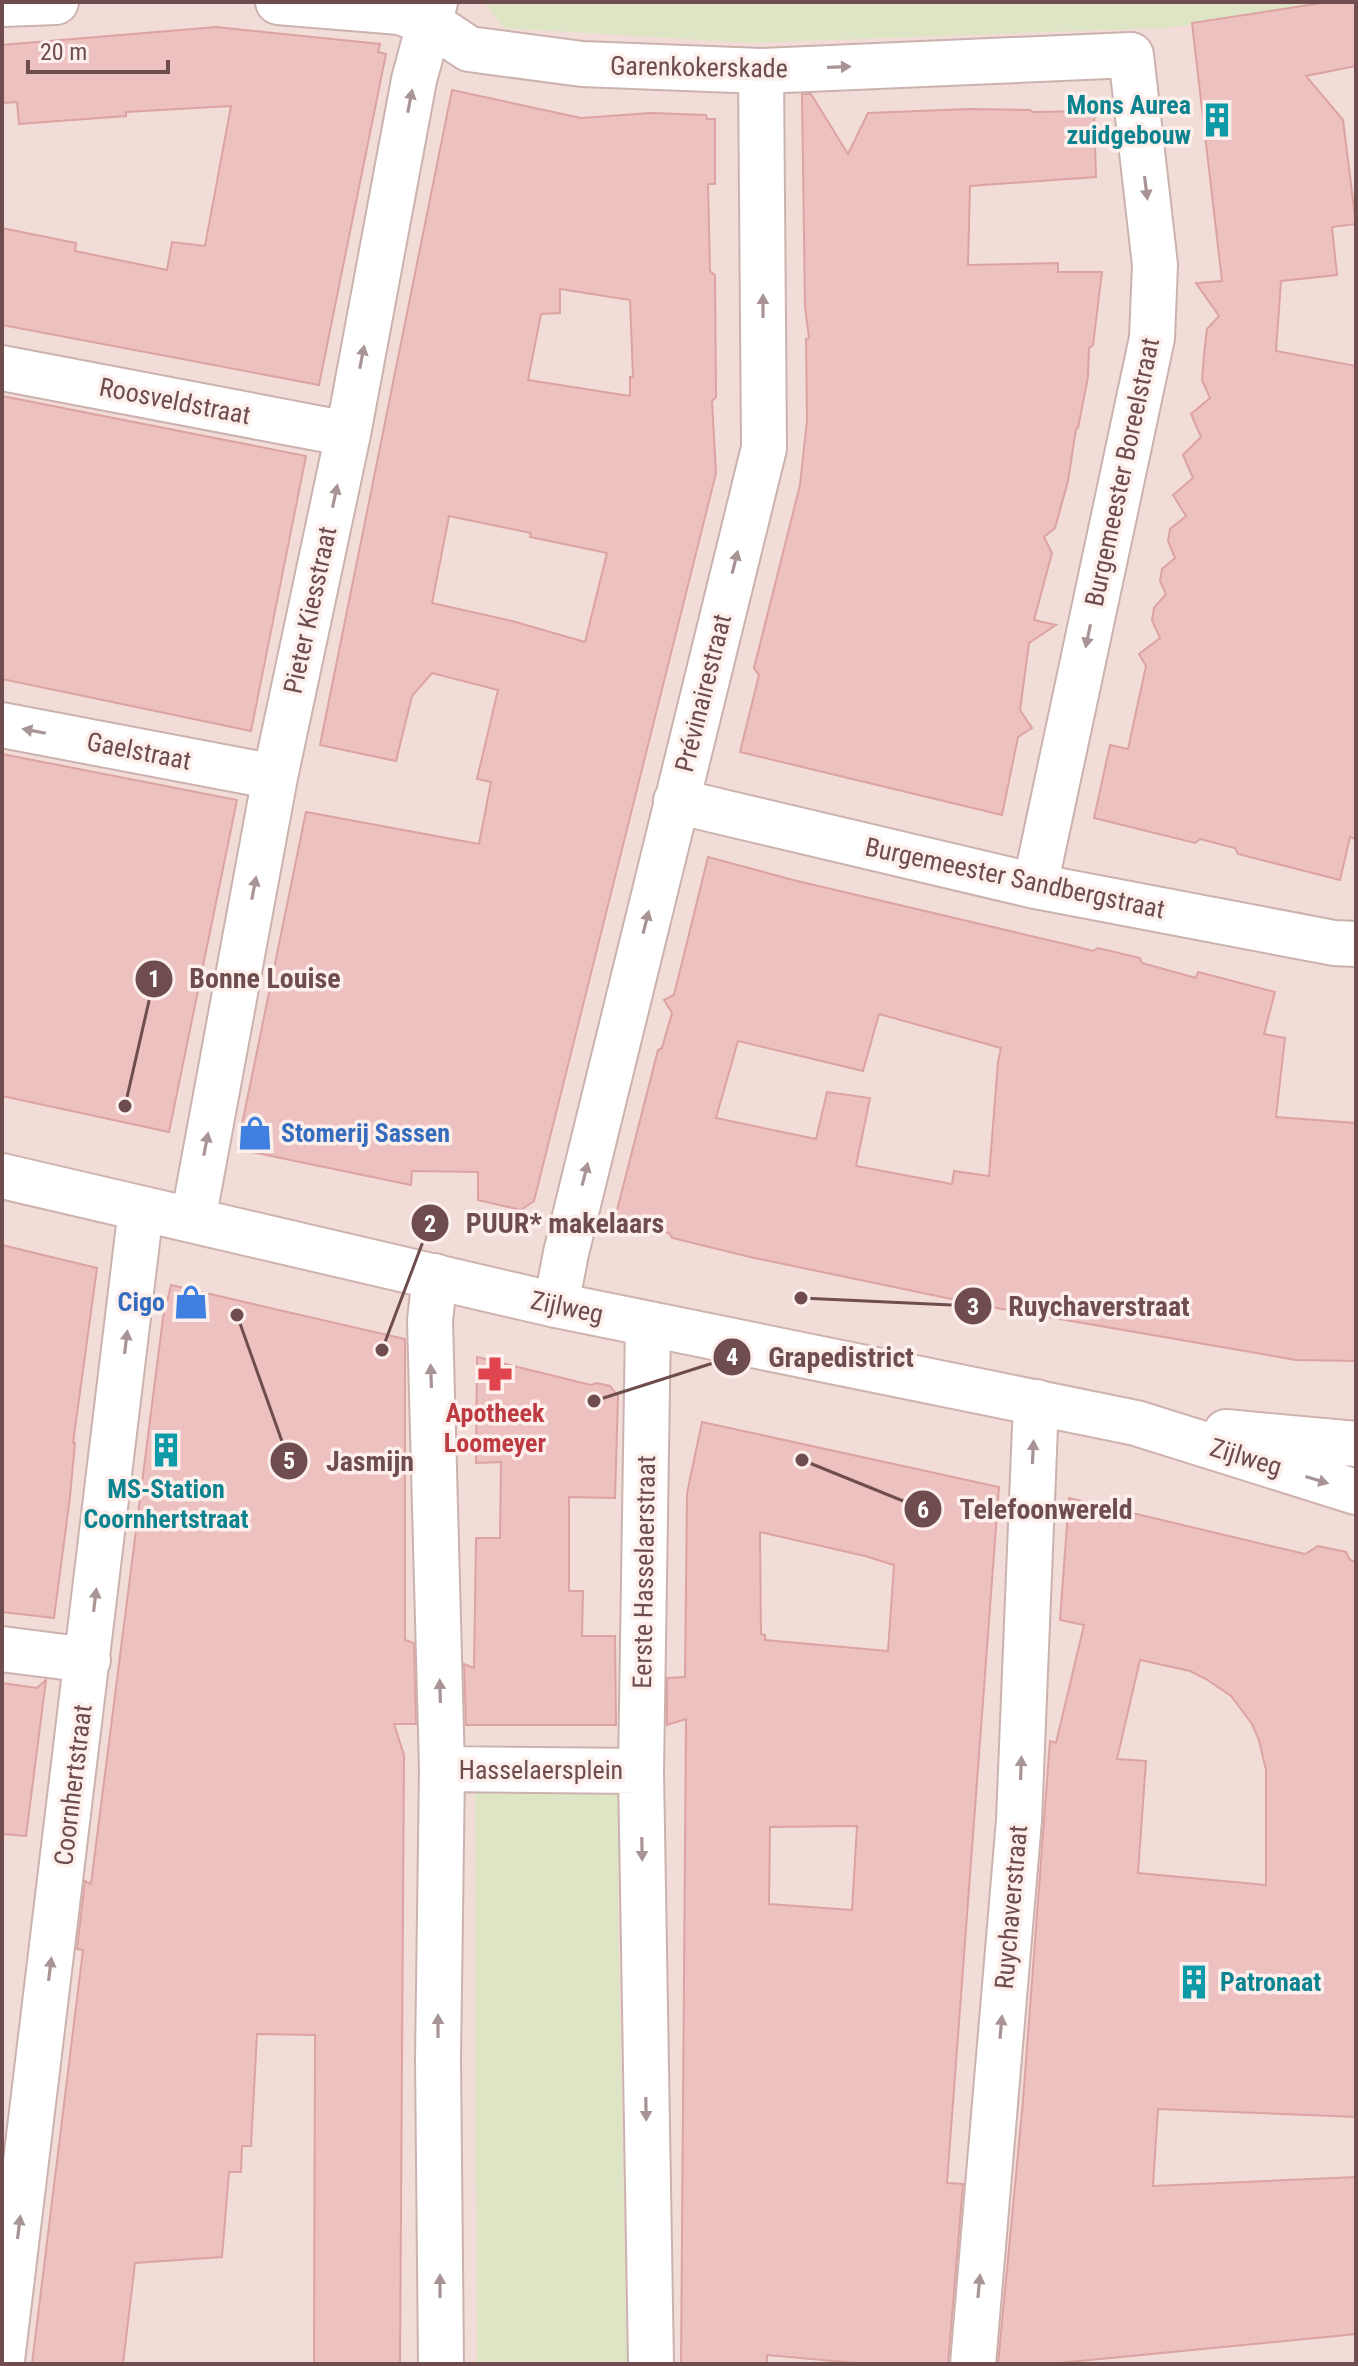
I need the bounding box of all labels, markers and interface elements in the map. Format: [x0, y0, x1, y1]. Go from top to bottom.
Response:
scale bar [28, 24, 168, 74]
text: 20 m [40, 38, 87, 66]
street label: Garenkokerskade [610, 50, 788, 84]
one-way arrow [827, 61, 852, 74]
one-way arrow [405, 89, 417, 114]
place label: Mons Aurea zuidgebouw [1066, 90, 1192, 150]
building icon: Mons Aurea zuidgebouw [1198, 101, 1236, 139]
one-way arrow [1140, 176, 1153, 201]
one-way arrow [757, 293, 769, 318]
street label: Burgemeester Boreelstraat [1079, 335, 1165, 609]
one-way arrow [357, 344, 369, 369]
street label: Roosveldstraat [97, 372, 253, 430]
one-way arrow [329, 484, 341, 509]
street label: Pieter Kiesstraat [278, 524, 342, 696]
one-way arrow [730, 550, 742, 575]
street label: Prévinairestraat [669, 611, 737, 775]
one-way arrow [1081, 624, 1094, 649]
one-way arrow [21, 724, 46, 737]
street label: Gaelstraat [84, 726, 194, 776]
street label: Burgemeester Sandbergstraat [862, 832, 1168, 924]
one-way arrow [249, 875, 261, 900]
one-way arrow [641, 909, 653, 934]
callout: Bonne Louise [134, 953, 357, 1005]
text: Bonne Louise [189, 962, 341, 995]
text: 1 [148, 965, 160, 993]
shop icon: Stomerij Sassen [236, 1114, 274, 1152]
place label: Stomerij Sassen [281, 1118, 450, 1148]
one-way arrow [200, 1131, 212, 1156]
one-way arrow [579, 1162, 591, 1187]
callout: PUUR* makelaars [410, 1197, 680, 1249]
text: PUUR* makelaars [466, 1207, 664, 1240]
text: 2 [424, 1210, 436, 1238]
callout: Ruychaverstraat [953, 1280, 1206, 1332]
shop icon: Cigo [172, 1283, 210, 1321]
street label: Zijlweg [528, 1285, 606, 1329]
place label: Cigo [118, 1287, 165, 1317]
text: Ruychaverstraat [1008, 1290, 1190, 1323]
text: 3 [967, 1293, 979, 1321]
one-way arrow [120, 1329, 133, 1354]
callout: Grapedistrict [712, 1331, 930, 1383]
text: Grapedistrict [768, 1341, 914, 1374]
text: 4 [726, 1343, 738, 1371]
pharmacy icon: Apotheek Loomeyer [476, 1355, 514, 1393]
one-way arrow [425, 1363, 438, 1388]
place label: Apotheek Loomeyer [444, 1398, 547, 1458]
building icon: MS-Station Coornhertstraat [147, 1431, 185, 1469]
street label: Zijlweg [1207, 1432, 1285, 1482]
callout: Jasmijn [269, 1435, 430, 1487]
one-way arrow [1027, 1439, 1040, 1464]
text: Jasmijn [326, 1445, 414, 1478]
text: 5 [283, 1447, 295, 1475]
street label: Eerste Hasselaerstraat [627, 1455, 661, 1689]
place label: MS-Station Coornhertstraat [83, 1474, 249, 1534]
one-way arrow [1305, 1474, 1329, 1487]
callout: Telefoonwereld [903, 1483, 1148, 1535]
text: Telefoonwereld [959, 1493, 1133, 1526]
text: 6 [917, 1496, 929, 1524]
one-way arrow [89, 1587, 102, 1612]
one-way arrow [434, 1678, 446, 1703]
street label: Coornhertstraat [48, 1703, 98, 1867]
street label: Hasselaersplein [459, 1755, 623, 1785]
one-way arrow [1014, 1755, 1027, 1780]
street label: Ruychaverstraat [989, 1824, 1033, 1990]
one-way arrow [636, 1837, 648, 1862]
one-way arrow [44, 1956, 57, 1981]
building icon: Patronaat [1175, 1963, 1213, 2001]
place label: Patronaat [1220, 1967, 1321, 1997]
one-way arrow [432, 2013, 445, 2038]
one-way arrow [995, 2014, 1008, 2039]
one-way arrow [640, 2097, 653, 2122]
one-way arrow [12, 2214, 25, 2239]
one-way arrow [434, 2273, 446, 2298]
one-way arrow [973, 2273, 986, 2298]

